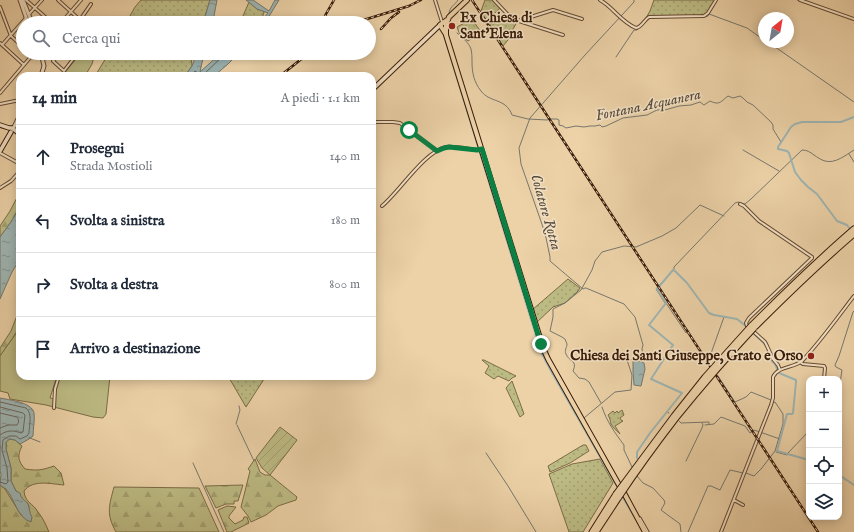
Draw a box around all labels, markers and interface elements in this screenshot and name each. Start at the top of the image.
place label: Ex Chiesa di Sant'Elena [460,9,533,43]
north arrow [758,12,794,48]
search box [16,16,376,60]
marker: Ex Chiesa di Sant'Elena [447,21,457,31]
icon: search [30,27,52,49]
text: Cerca qui [62,29,121,48]
water label: Fontana Acquanera [594,84,703,125]
text: 14 min [32,88,77,109]
text: A piedi · 1.1 km [281,90,360,107]
route start [400,121,418,139]
text: Prosegui [70,139,124,158]
icon: ahead [32,146,54,168]
text: 140 m [330,148,360,165]
text: Strada Mostioli [70,158,152,175]
water label: Colatore Rotta [526,172,566,253]
icon: left [32,210,54,232]
text: Svolta a sinistra [70,211,165,230]
text: 180 m [331,212,360,229]
icon: right [32,274,54,296]
text: Svolta a destra [70,275,158,294]
text: 800 m [329,276,360,293]
route end [532,335,550,353]
icon: arrive [32,338,54,360]
text: Arrivo a destinazione [70,339,200,358]
place label: Chiesa dei Santi Giuseppe, Grato e Orso [570,347,803,365]
marker: Chiesa dei Santi Giuseppe, Grato e Orso [806,351,816,361]
map controls [806,376,842,520]
button: + [806,376,842,412]
button: − [806,412,842,448]
button: locate [806,448,842,484]
button: layers [806,484,842,520]

